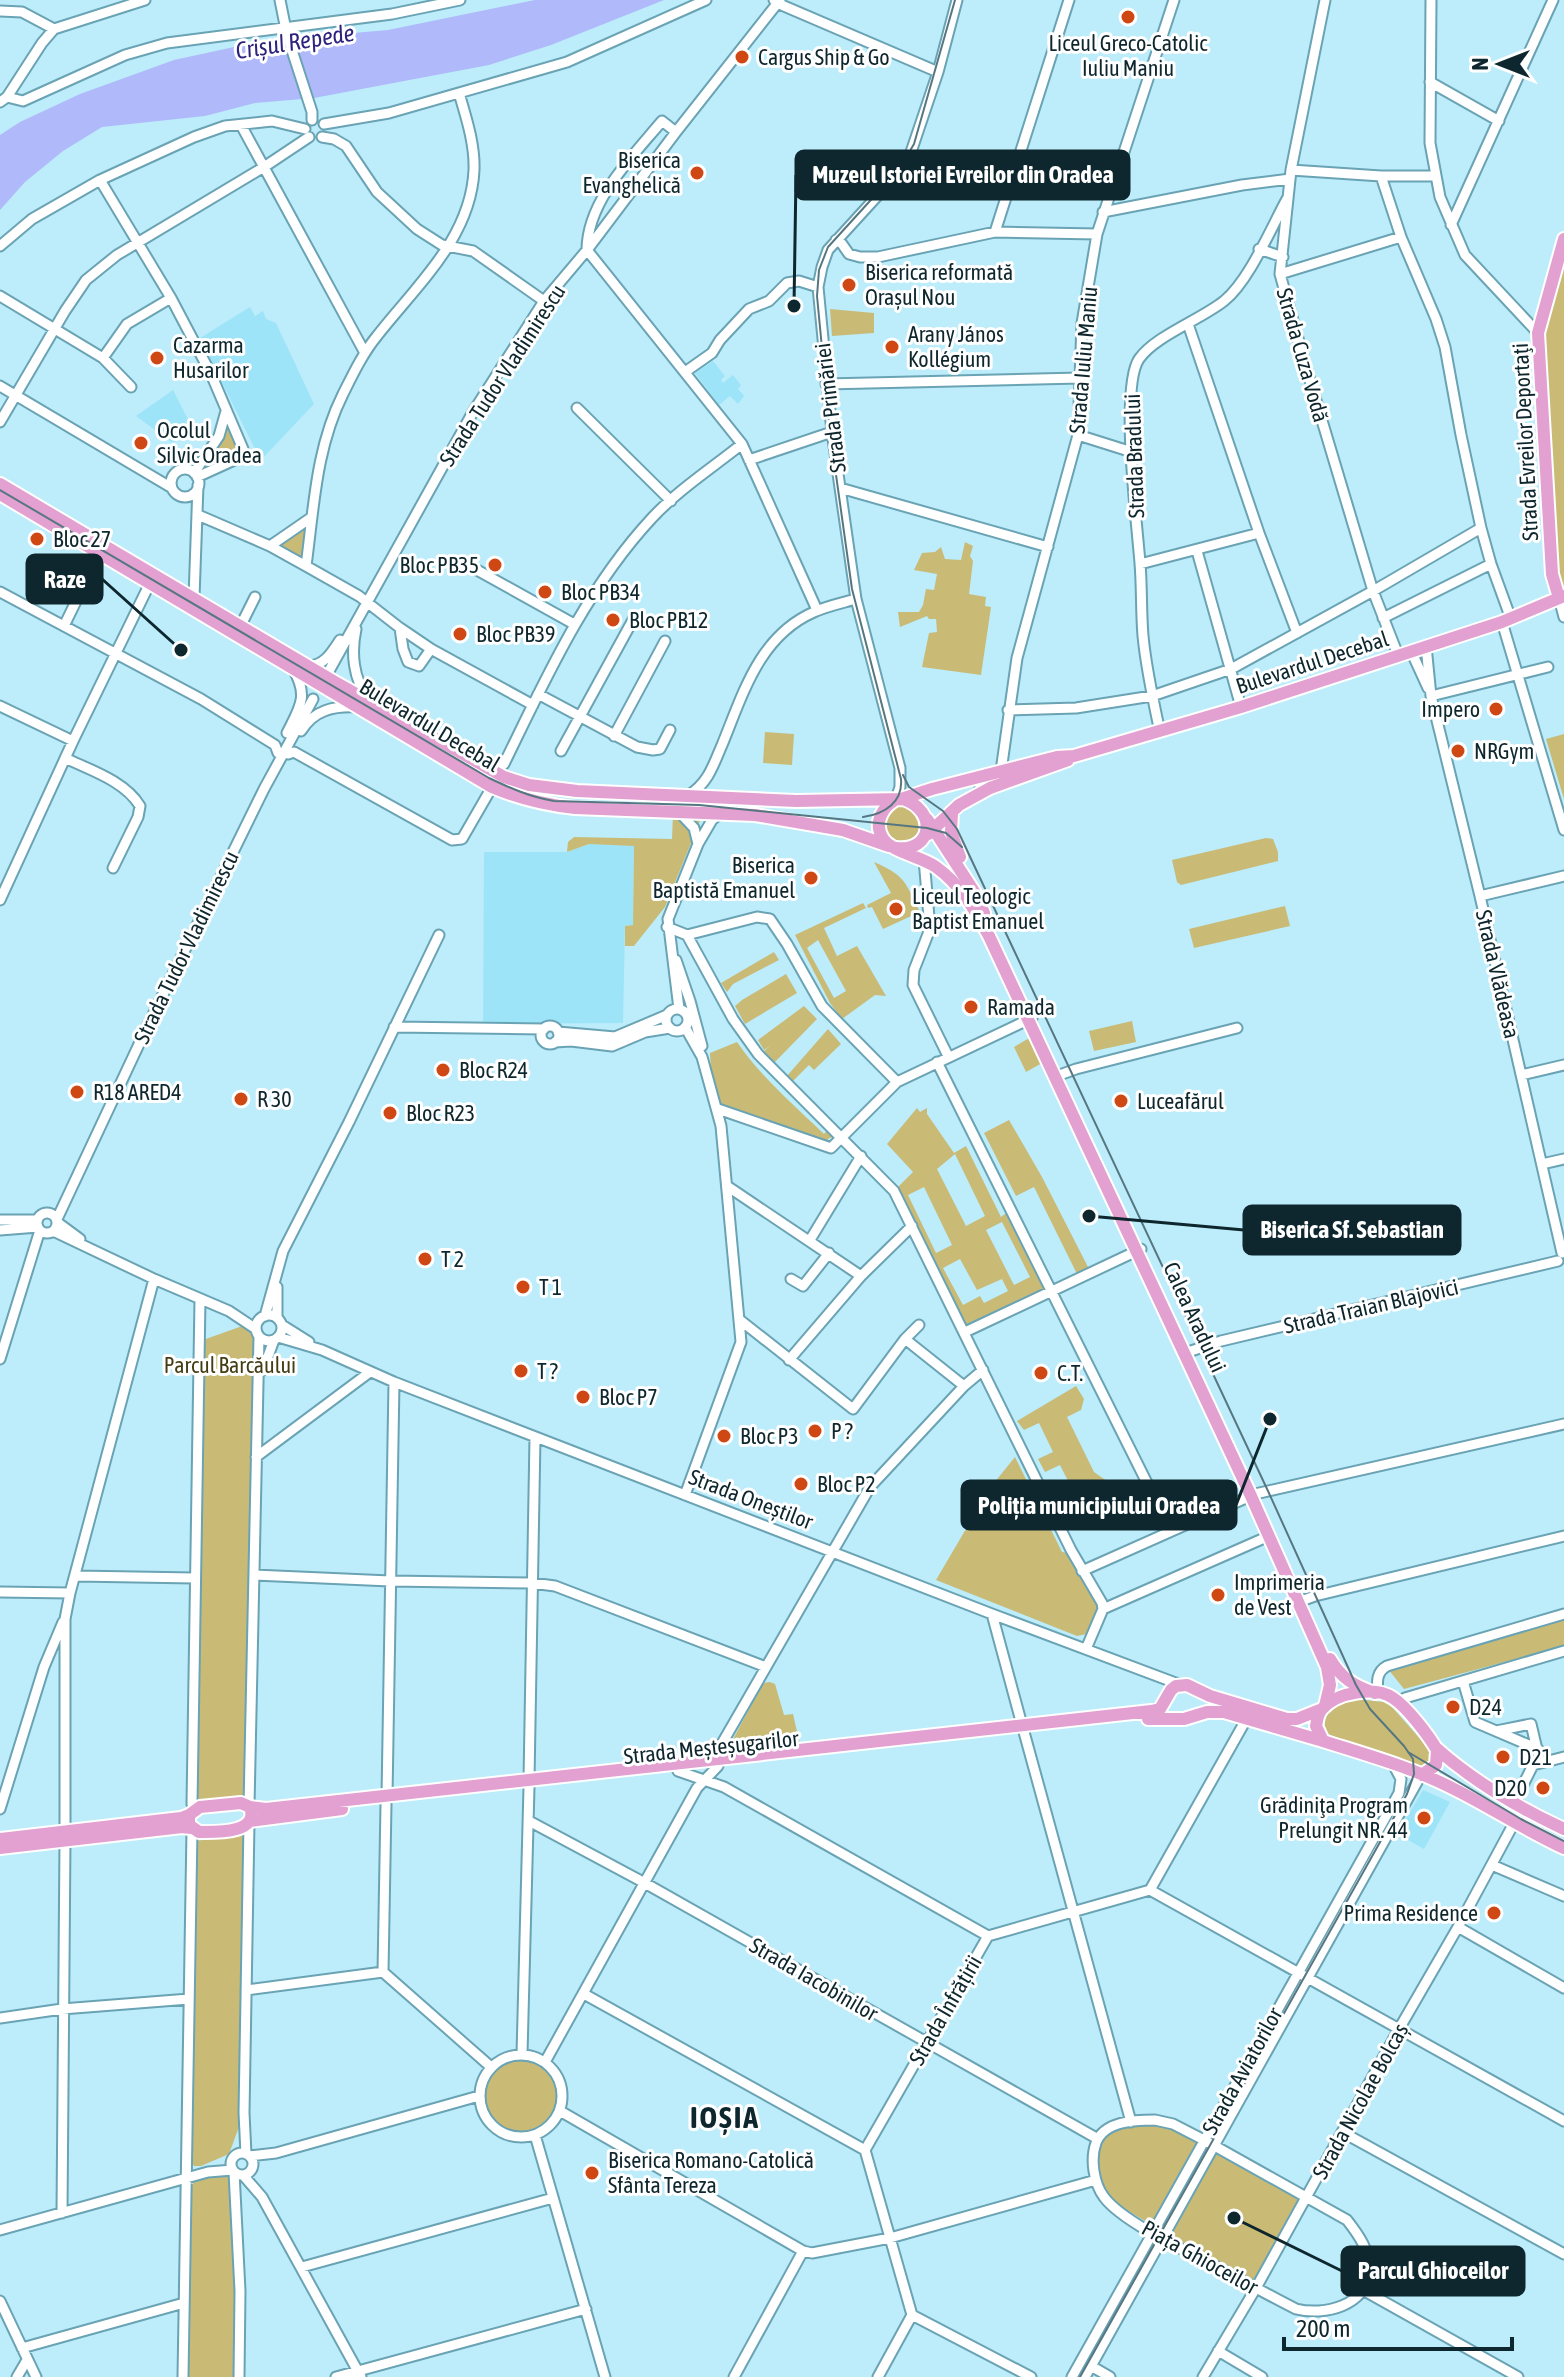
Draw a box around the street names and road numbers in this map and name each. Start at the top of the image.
street label: Strada Tudor Vladimirescu [434,279,570,471]
street label: Strada Iuliu Maniu [1064,285,1102,435]
street label: Strada Cuza Vodă [1271,285,1335,425]
street label: Strada Primăriei [809,342,851,474]
street label: Strada Evreilor Deportaţi [1507,342,1543,542]
street label: Strada Bradului [1119,393,1149,519]
street label: Bulevardul Decebal [1233,625,1392,699]
street label: Bulevardul Decebal [355,673,505,777]
street label: Strada Tudor Vladimirescu [128,846,244,1048]
street label: Strada Vlădeasa [1471,907,1525,1041]
street label: Calea Aradului [1158,1258,1232,1376]
street label: Strada Traian Blajovici [1281,1273,1461,1339]
street label: Strada Oneștilor [685,1463,817,1535]
street label: Strada Meșteșugarilor [622,1725,800,1769]
street label: Strada Iacobinilor [745,1932,883,2026]
street label: Strada Înfrățirii [903,1951,987,2069]
street label: Strada Aviatorilor [1196,2003,1288,2139]
street label: Strada Nicolae Bolcaș [1307,2019,1414,2183]
street label: Piața Ghioceilor [1137,2214,1263,2300]

